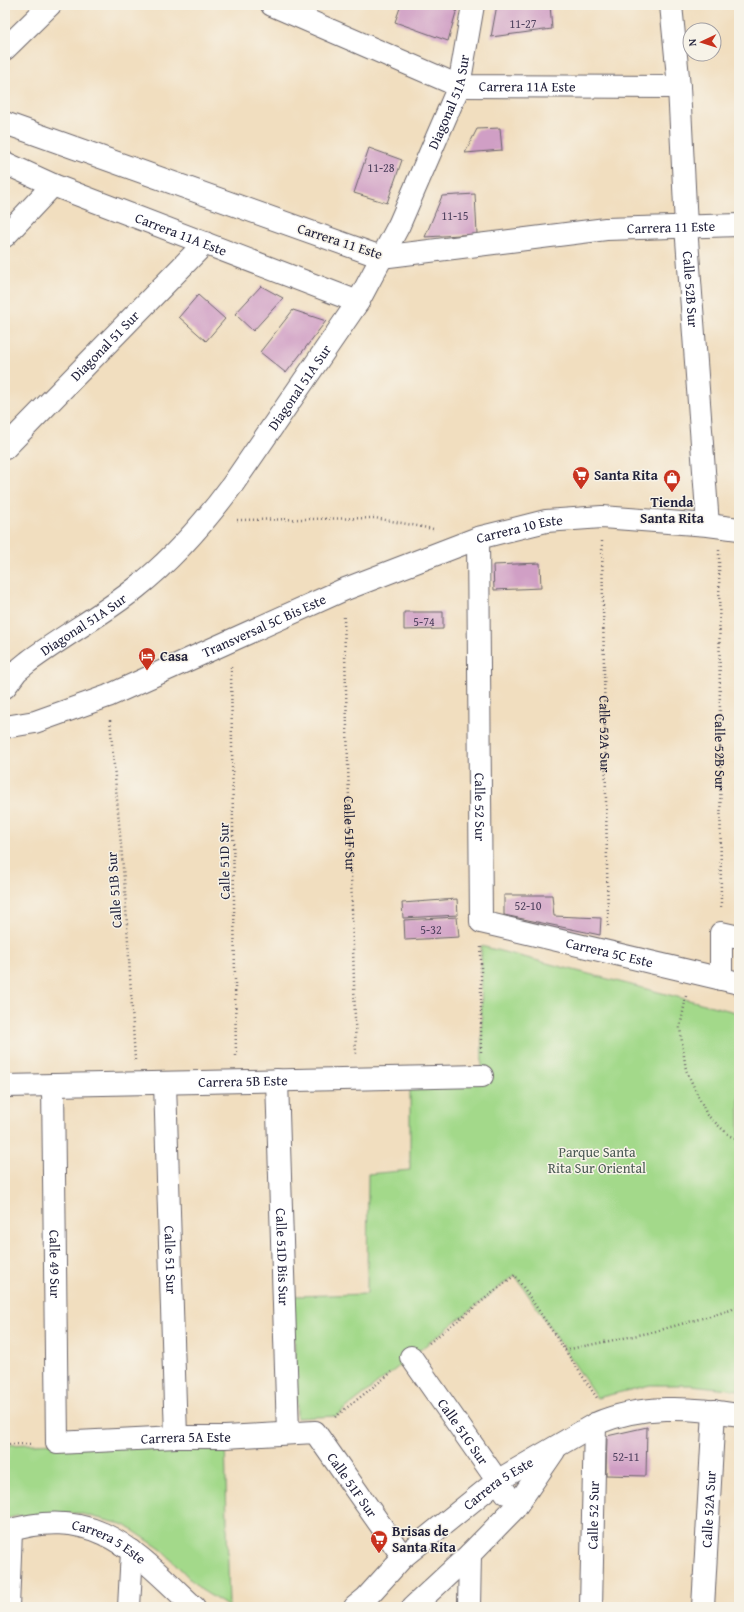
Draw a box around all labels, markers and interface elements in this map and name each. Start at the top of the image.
house number: 11-27 [509,15,537,32]
north arrow [682,22,722,62]
text: N [684,38,700,47]
street label: Diagonal 51A Sur [423,53,474,153]
street label: Carrera 11A Este [479,76,576,97]
house number: 11-28 [367,159,395,176]
street label: Carrera 11A Este [132,207,230,261]
house number: 11-15 [441,207,469,224]
street label: Carrera 11 Este [627,216,716,238]
street label: Carrera 11 Este [295,218,385,264]
street label: Calle 52B Sur [678,250,703,328]
street label: Diagonal 51 Sur [66,306,144,385]
street label: Diagonal 51A Sur [263,340,336,434]
supermarket icon: Santa Rita [571,465,591,490]
place label: Santa Rita [594,465,659,485]
shop icon: Tienda Santa Rita [662,468,682,493]
place label: Tienda Santa Rita [640,492,705,528]
street label: Carrera 10 Este [474,510,564,548]
street label: Diagonal 51A Sur [36,588,131,660]
street label: Transversal 5C Bis Este [199,589,330,662]
house number: 5-74 [413,613,435,630]
hotel icon: Casa [137,646,157,671]
place label: Casa [160,646,189,666]
street label: Calle 52A Sur [594,695,616,773]
street label: Calle 52B Sur [710,714,730,791]
street label: Calle 52 Sur [470,773,490,842]
street label: Calle 51F Sur [339,796,361,872]
street label: Calle 51D Sur [213,822,235,900]
street label: Calle 51B Sur [101,851,127,929]
house number: 52-10 [514,897,542,914]
house number: 5-32 [420,921,442,938]
street label: Carrera 5C Este [564,932,656,972]
street label: Carrera 5B Este [198,1070,288,1092]
park label: Parque Santa Rita Sur Oriental [548,1142,646,1178]
street label: Calle 51D Bis Sur [271,1208,294,1306]
street label: Calle 51 Sur [159,1225,182,1295]
street label: Calle 49 Sur [45,1230,65,1299]
street label: Calle 51G Sur [433,1394,493,1469]
street label: Carrera 5A Este [140,1427,232,1449]
street label: Calle 51F Sur [322,1448,382,1522]
house number: 52-11 [612,1448,640,1465]
street label: Carrera 5 Este [459,1452,537,1515]
street label: Calle 52A Sur [696,1470,721,1548]
street label: Calle 52 Sur [582,1480,604,1550]
street label: Carrera 5 Este [70,1515,151,1569]
place label: Brisas de Santa Rita [392,1521,457,1557]
supermarket icon: Brisas de Santa Rita [369,1529,389,1554]

